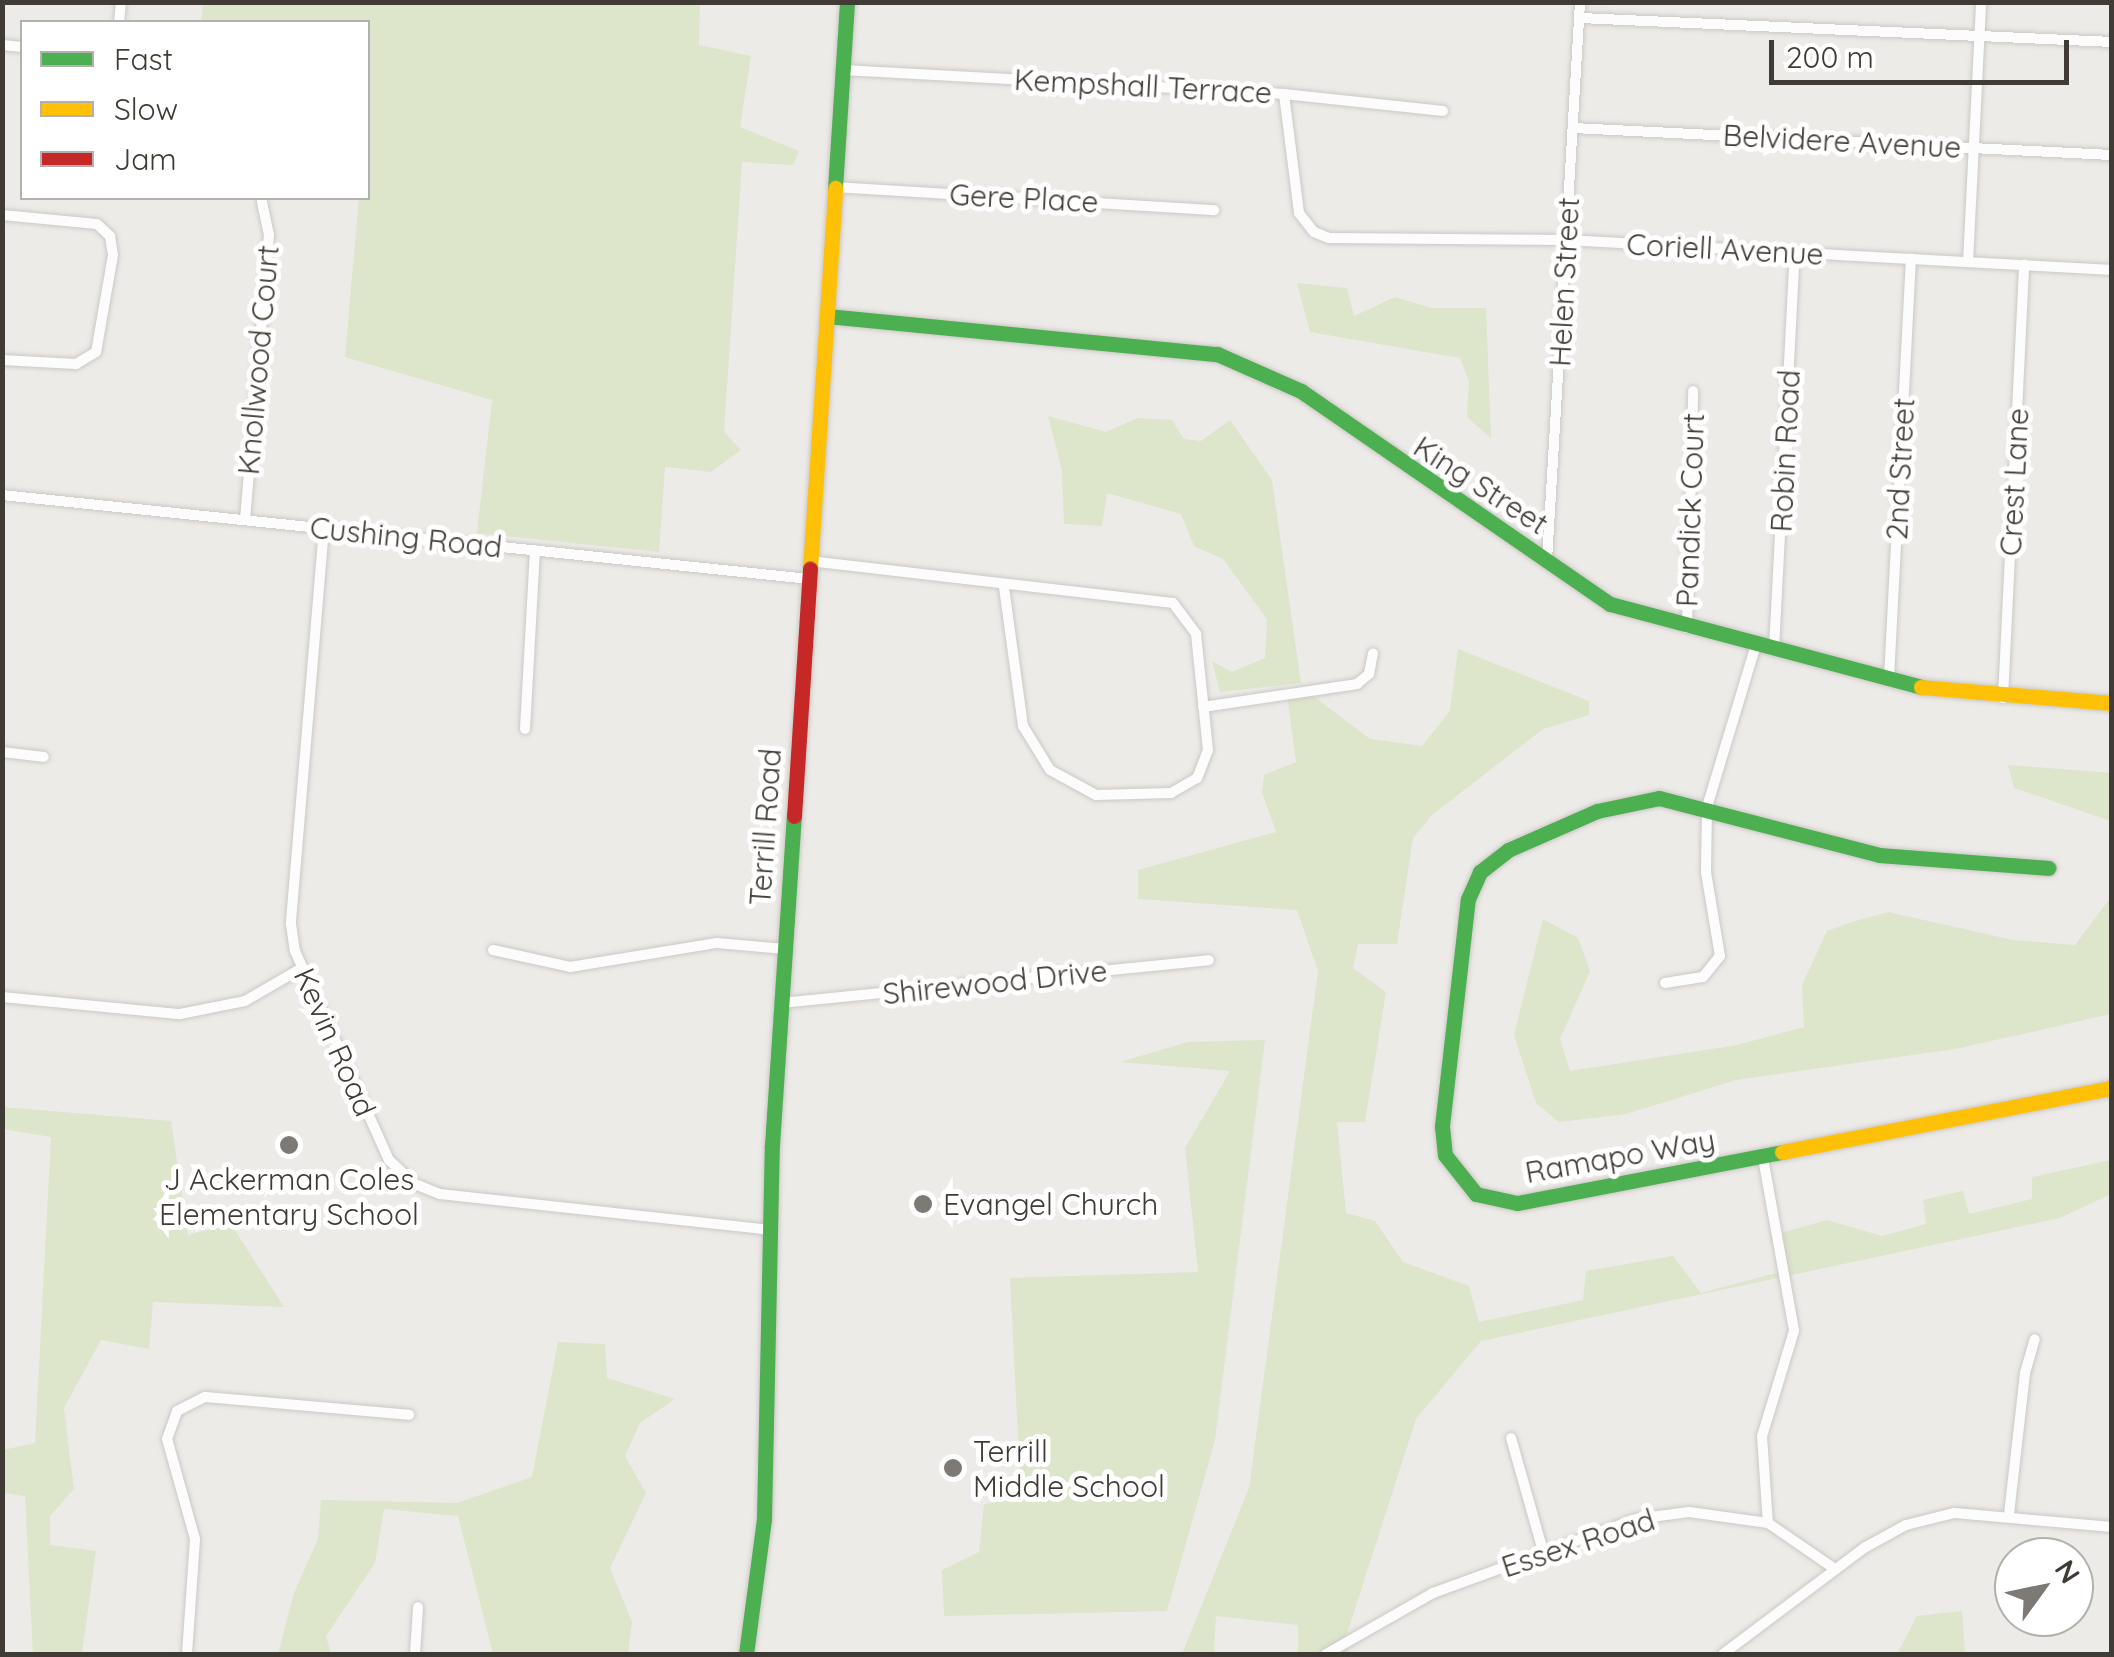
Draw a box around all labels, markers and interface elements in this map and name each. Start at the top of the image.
legend [20,20,370,200]
scale bar [1774,20,2074,82]
text: 200 m [1786,38,1874,76]
text: Fast [114,40,173,78]
street label: Kempshall Terrace [1013,61,1273,111]
text: Slow [114,90,178,128]
street label: Belvidere Avenue [1722,117,1962,165]
text: Jam [114,140,177,178]
street label: Gere Place [949,176,1099,220]
street label: Helen Street [1542,196,1586,368]
street label: Coriell Avenue [1626,226,1824,272]
street label: Knollwood Court [230,244,286,476]
street label: Robin Road [1763,369,1807,533]
street label: 2nd Street [1878,397,1922,541]
street label: Crest Lane [1992,407,2036,557]
street label: Pandick Court [1669,412,1711,608]
street label: King Street [1407,428,1555,542]
street label: Cushing Road [308,509,504,565]
street label: Terrill Road [742,747,788,907]
street label: Shirewood Drive [881,952,1109,1012]
street label: Kevin Road [286,962,384,1122]
street label: Ramapo Way [1522,1122,1718,1190]
marker: J Ackerman Coles Elementary School [278,1134,300,1156]
place label: J Ackerman Coles Elementary School [159,1161,419,1232]
place label: Evangel Church [943,1186,1158,1222]
marker: Evangel Church [912,1193,934,1215]
place label: Terrill Middle School [973,1433,1165,1504]
marker: Terrill Middle School [942,1457,964,1479]
street label: Essex Road [1497,1501,1659,1585]
north arrow [1994,1537,2094,1637]
text: N [2048,1553,2088,1590]

